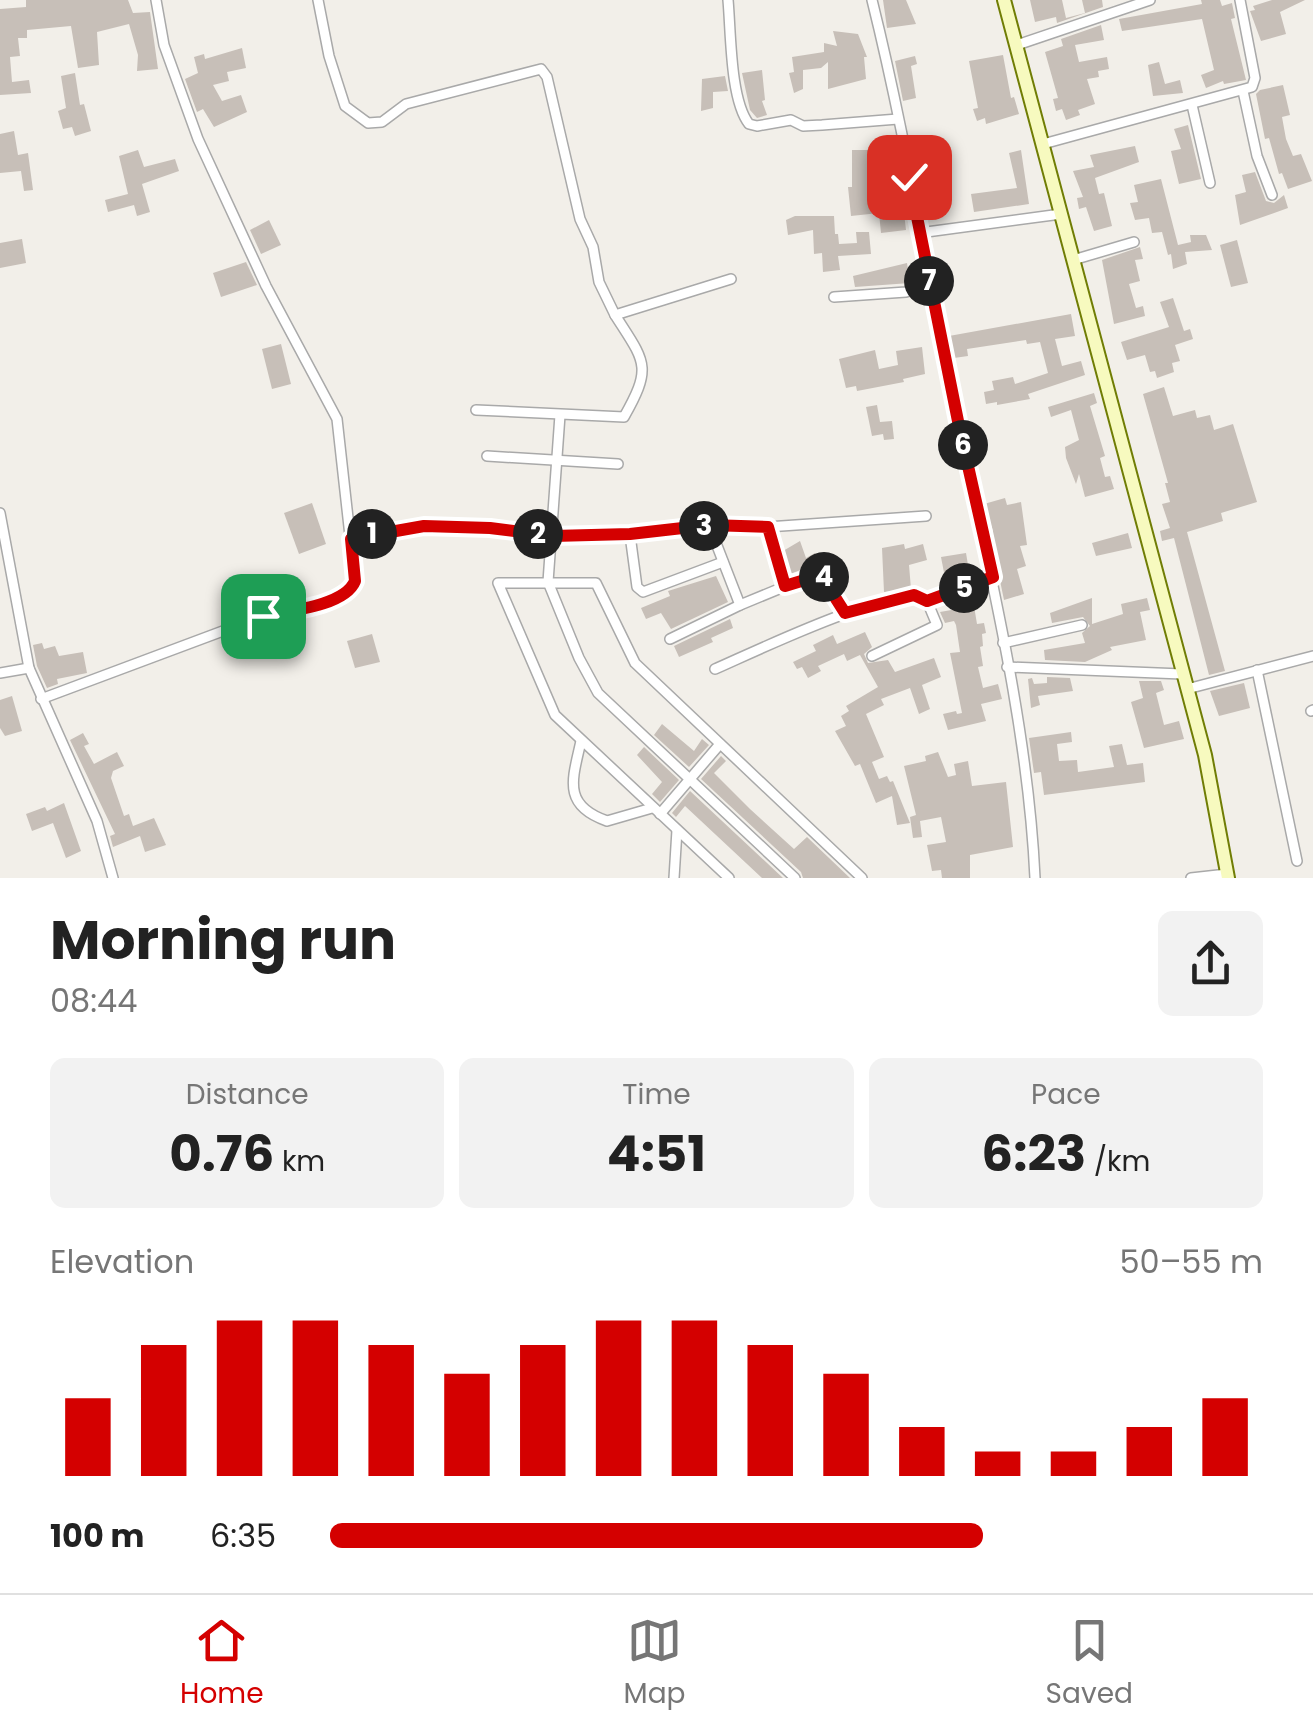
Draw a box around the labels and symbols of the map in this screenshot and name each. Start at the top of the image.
pin [867,135,952,220]
pin: 7 [904,256,954,306]
pin: 6 [938,420,988,470]
pin: 3 [679,501,729,551]
pin: 1 [347,509,397,559]
pin: 2 [513,509,563,559]
pin: 4 [799,552,849,602]
pin: 5 [939,563,989,613]
pin [221,574,306,659]

